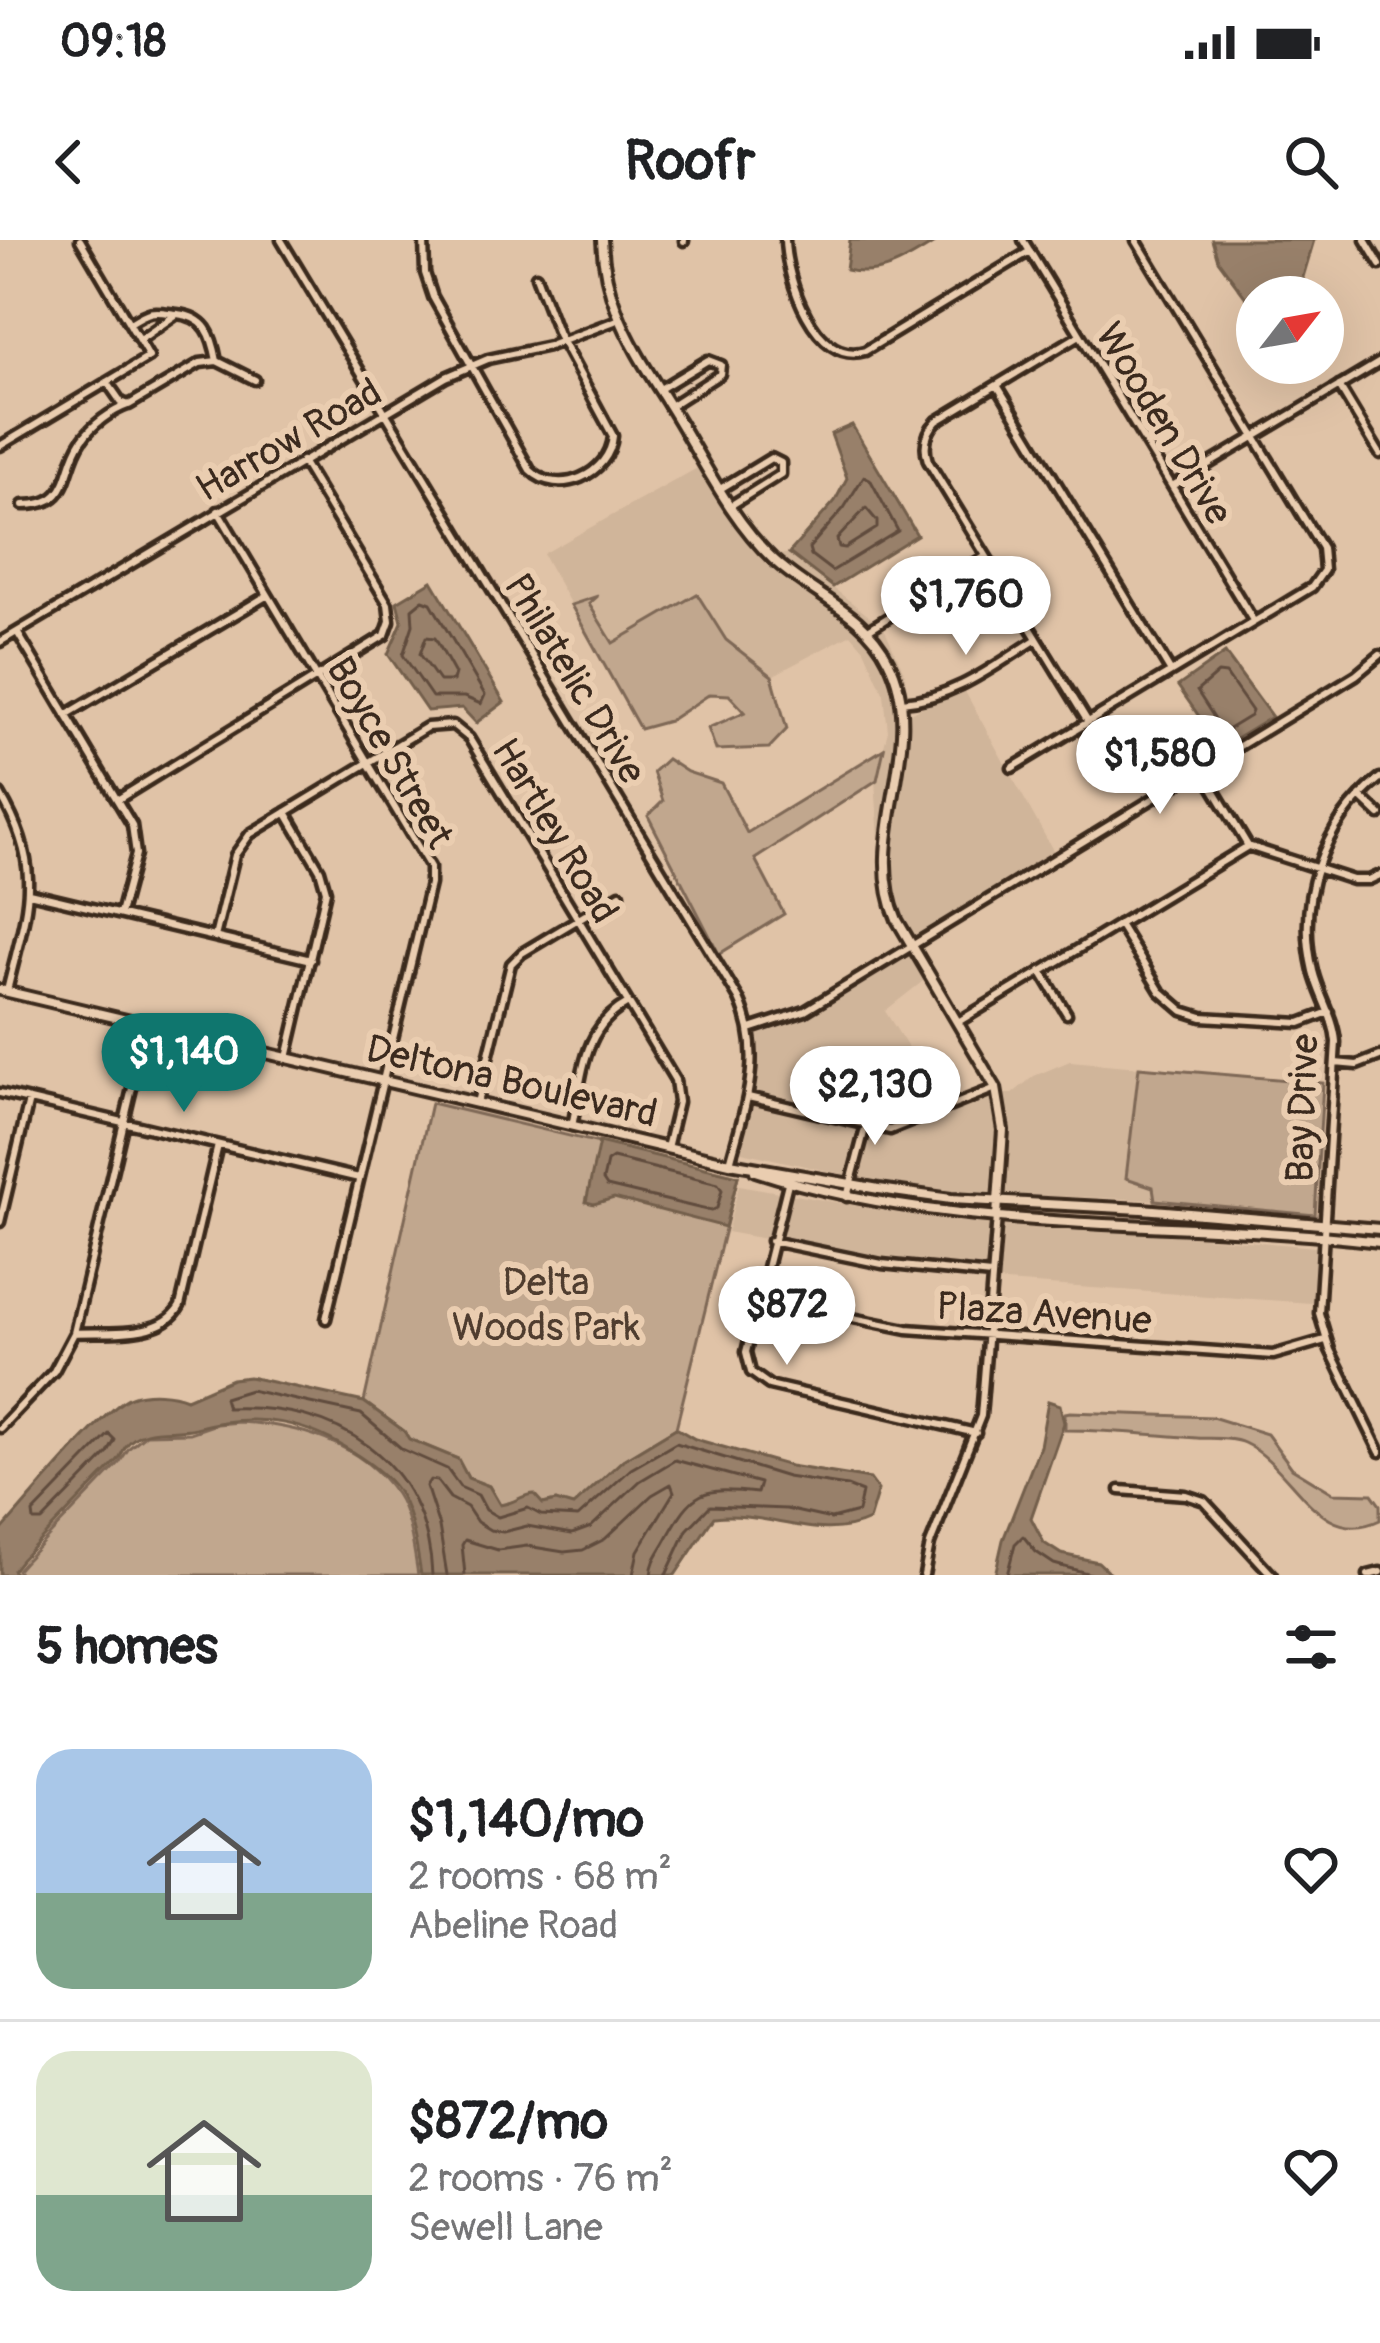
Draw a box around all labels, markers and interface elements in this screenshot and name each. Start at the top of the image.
text: 09:18 [60,14,166,70]
text: Roofr [625,128,755,196]
icon: back [36,129,102,195]
icon: search [1278,129,1344,195]
north arrow [1236,276,1344,384]
map controls [1236,276,1344,384]
street label: Wooden Drive [1084,314,1243,534]
street label: Harrow Road [187,368,390,513]
pin: $1,760 [868,556,1064,658]
street label: Philatelic Drive [493,565,657,793]
text: $1,760 [908,570,1024,619]
street label: Boyce Street [315,648,464,857]
pin: $1,580 [1062,715,1258,817]
street label: Hartley Road [480,729,629,932]
text: $1,580 [1103,729,1217,778]
pin: $1,140 [86,1013,282,1115]
street label: Deltona Boulevard [361,1024,662,1139]
text: $1,140 [129,1027,239,1076]
street label: Bay Drive [1275,1033,1330,1183]
pin: $2,130 [777,1046,973,1148]
text: $2,130 [817,1060,933,1109]
park label: Delta Woods Park [452,1258,640,1352]
pin: $872 [716,1266,858,1368]
text: $872 [745,1280,829,1329]
street label: Plaza Avenue [935,1282,1153,1345]
icon: filters [1278,1614,1344,1680]
text: 5 homes [36,1615,218,1679]
text: $1,140/mo [408,1788,644,1852]
icon: home [132,1797,276,1941]
icon: heart [1278,1836,1344,1902]
text: 2 rooms · 68 m² [408,1852,672,1901]
text: Abeline Road [408,1901,618,1950]
text: $872/mo [408,2090,608,2154]
icon: home [132,2099,276,2243]
icon: heart [1278,2138,1344,2204]
text: 2 rooms · 76 m² [408,2154,673,2203]
text: Sewell Lane [408,2203,603,2252]

